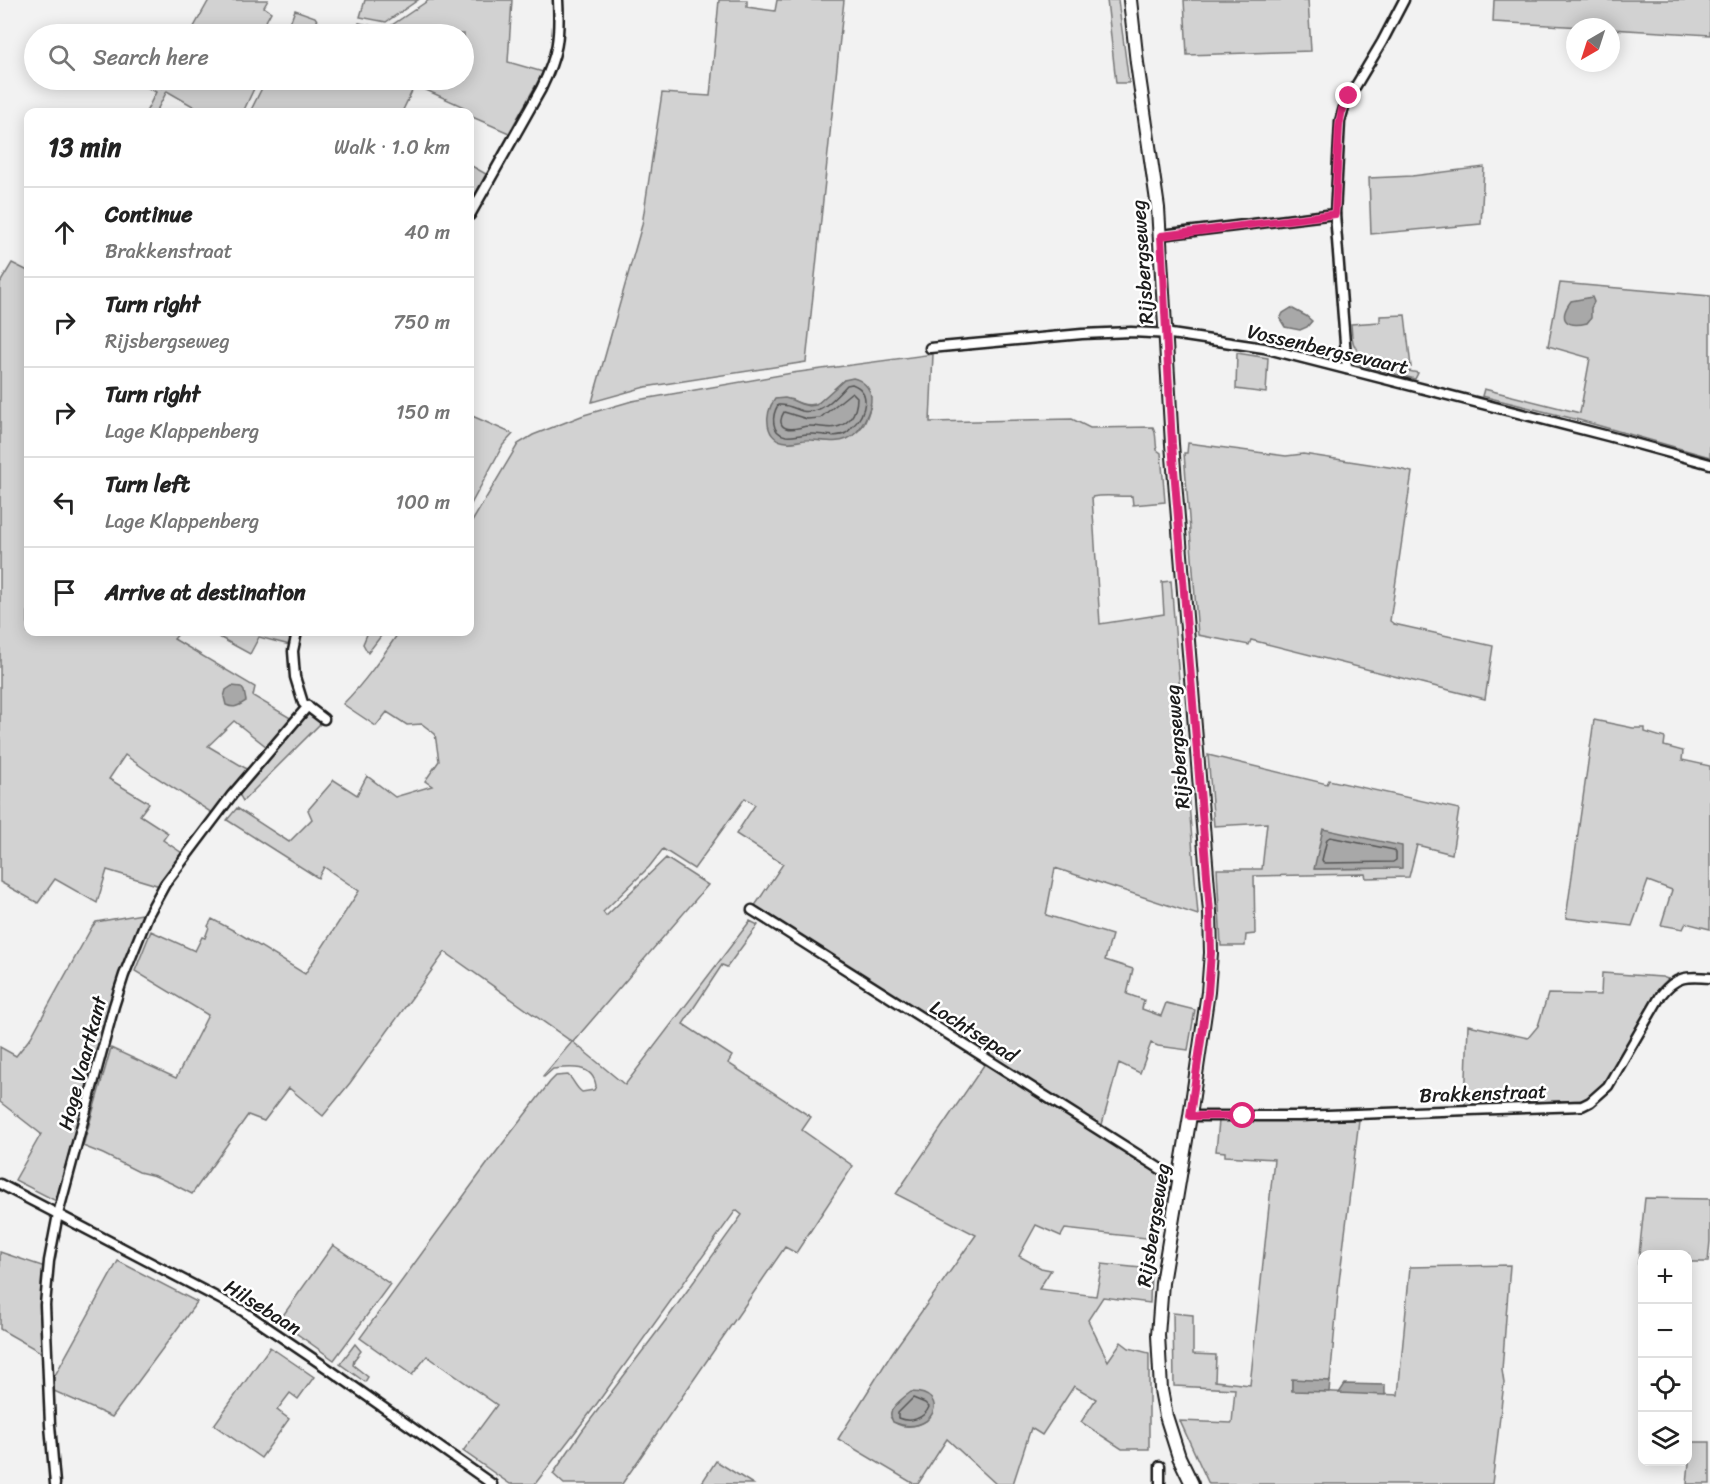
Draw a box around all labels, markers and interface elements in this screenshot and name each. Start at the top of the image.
north arrow [1566,18,1620,72]
search box [24,24,474,90]
text: Search here [93,38,209,77]
icon: search [45,41,78,74]
route end [1335,82,1361,108]
text: 13 min [48,124,121,170]
text: Walk · 1.0 km [334,130,450,165]
text: Continue [105,195,193,234]
street label: Rijsbergseweg [1121,199,1164,325]
text: 40 m [404,215,450,250]
icon: ahead [48,216,81,249]
text: Brakkenstraat [105,234,232,269]
text: Turn right [105,285,200,324]
text: 750 m [393,305,450,340]
icon: right [48,306,81,339]
street label: Vossenbergsevaart [1244,314,1412,385]
text: Rijsbergseweg [105,324,230,359]
text: Turn right [105,375,200,414]
text: 150 m [396,395,450,430]
icon: right [48,396,81,429]
text: Lage Klappenberg [105,414,259,449]
text: Turn left [105,465,190,504]
text: 100 m [396,485,450,520]
icon: left [48,486,81,519]
text: Lage Klappenberg [105,504,259,539]
text: Arrive at destination [105,573,306,612]
icon: arrive [48,576,81,609]
street label: Rijsbergseweg [1155,683,1200,811]
street label: Lochtsepad [923,990,1026,1073]
street label: Hoge Vaartkant [48,991,117,1134]
street label: Brakkenstraat [1419,1074,1548,1113]
route start [1229,1102,1255,1128]
street label: Rijsbergseweg [1126,1161,1181,1289]
map controls [1638,1250,1692,1466]
button: + [1638,1250,1692,1304]
street label: Hilsebaan [217,1270,309,1345]
button: − [1638,1304,1692,1358]
button: locate [1638,1358,1692,1412]
button: layers [1638,1412,1692,1466]

